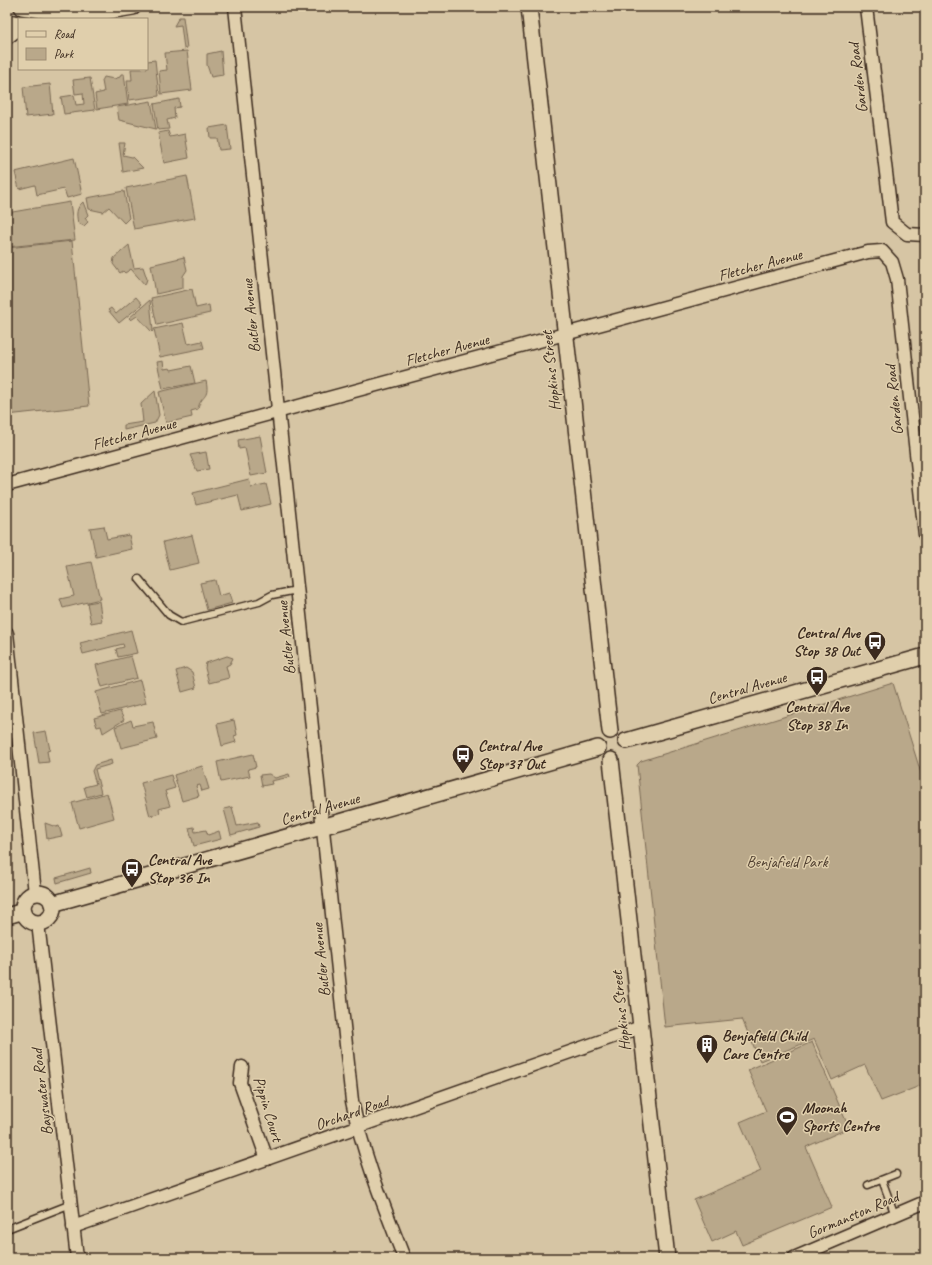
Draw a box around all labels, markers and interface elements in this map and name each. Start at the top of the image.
legend [18,18,148,70]
text: Road [54,26,76,42]
street label: Garden Road [843,39,872,114]
text: Park [54,46,75,62]
street label: Fletcher Avenue [716,244,806,286]
street label: Butler Avenue [237,276,265,354]
street label: Hopkins Street [537,328,565,412]
street label: Fletcher Avenue [403,329,493,371]
street label: Garden Road [880,361,908,436]
street label: Fletcher Avenue [90,413,180,455]
street label: Butler Avenue [272,598,300,676]
place label: Central Ave Stop 38 Out [793,623,862,661]
bus stop icon: Central Ave Stop 38 Out [862,629,888,662]
bus stop icon: Central Ave Stop 38 In [804,664,830,697]
street label: Central Avenue [705,667,790,709]
place label: Central Ave Stop 38 In [785,697,850,735]
place label: Central Ave Stop 37 Out [478,736,546,774]
bus stop icon: Central Ave Stop 37 Out [450,742,476,775]
street label: Central Avenue [278,788,363,830]
place label: Central Ave Stop 36 In [148,850,213,888]
park label: Benjafield Park [746,852,829,872]
bus stop icon: Central Ave Stop 36 In [119,856,145,889]
street label: Butler Avenue [307,920,335,998]
street label: Hopkins Street [607,968,635,1052]
place label: Benjafield Child Care Centre [722,1026,809,1064]
building icon: Benjafield Child Care Centre [694,1032,720,1065]
street label: Bayswater Road [26,1045,57,1137]
street label: Pippin Court [249,1074,288,1146]
street label: Orchard Road [313,1090,394,1135]
place label: Moonah Sports Centre [802,1098,881,1136]
sports icon: Moonah Sports Centre [774,1104,800,1137]
street label: Gormanston Road [805,1186,904,1243]

